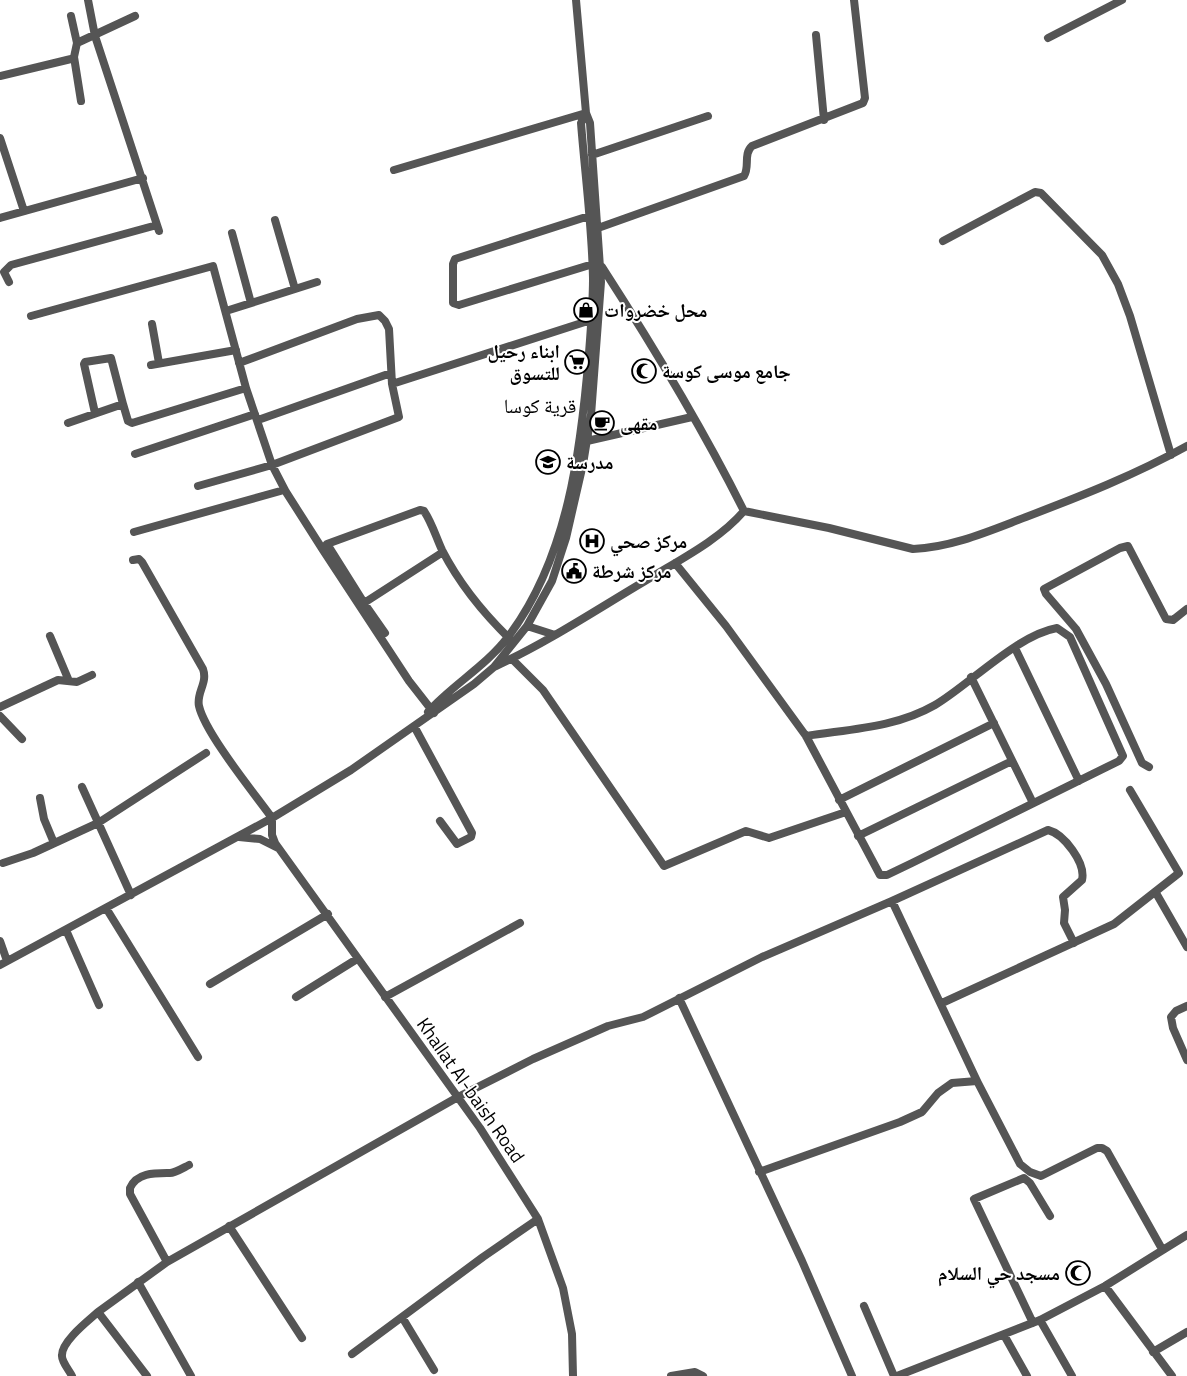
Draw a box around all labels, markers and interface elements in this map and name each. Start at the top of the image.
place label: محل خضروات [604,295,707,324]
shop icon: محل خضروات [573,297,599,323]
place label: ابناء رحيل للتسوق [488,336,560,387]
supermarket icon: ابناء رحيل للتسوق [564,349,590,375]
place label: جامع موسى كوسة [662,356,791,385]
mosque icon: جامع موسى كوسة [631,358,657,384]
district label: قرية كوسا [504,390,576,421]
place label: مقهى [620,408,657,437]
cafe icon: مقهى [589,410,615,436]
place label: مدرسة [566,447,614,476]
school or university icon: مدرسة [535,449,561,475]
place label: مركز صحي [610,526,687,557]
hospital icon: مركز صحي [579,528,605,554]
place label: مركز شرطة [592,556,671,585]
public building icon: مركز شرطة [561,558,587,584]
street label: Khallat Al-baish Road [410,1011,533,1168]
place label: مسجد حي السلام [938,1258,1060,1289]
mosque icon: مسجد حي السلام [1065,1260,1091,1286]

